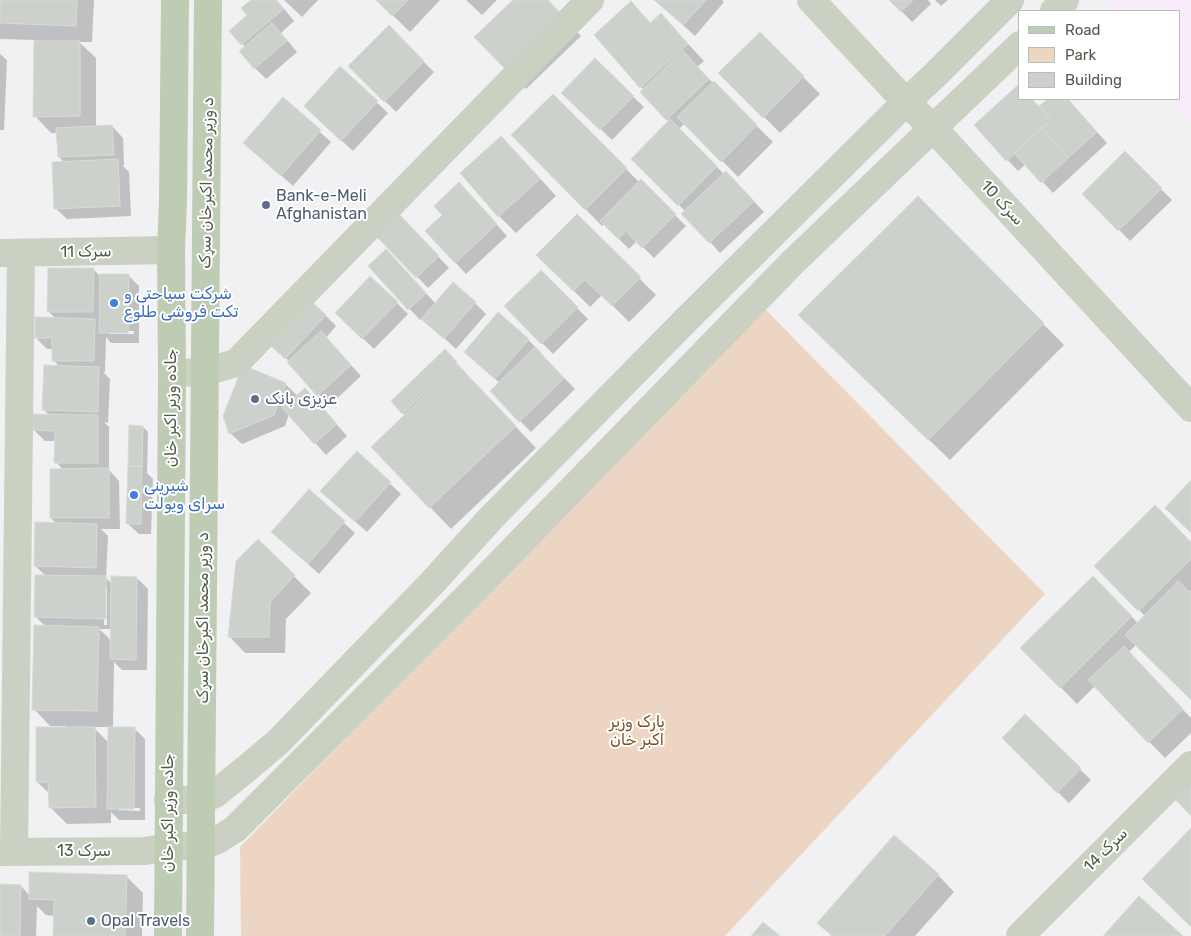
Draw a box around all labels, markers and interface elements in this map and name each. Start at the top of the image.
legend [1018,10,1181,100]
text: Road [1065,21,1101,39]
text: Park [1065,46,1096,64]
text: Building [1065,71,1122,89]
street label: د وزیر محمد اکبرخان سړک [196,97,218,269]
street label: سرک 10 [976,177,1028,229]
place label: Bank-e-Meli Afghanistan [276,186,367,224]
marker: Bank-e-Meli Afghanistan [260,199,272,211]
street label: سرک 11 [60,242,112,262]
place label: شرکت سیاحتی و تکت فروشی طلوع [124,284,239,322]
marker: شرکت سیاحتی و تکت فروشی طلوع [108,297,120,309]
street label: جاده وزیر اکبر خان [161,349,181,467]
place label: عزیزی بانک [265,389,337,409]
marker: عزیزی بانک [249,393,261,405]
place label: شیرینی سرای ویولت [144,476,225,514]
marker: شیرینی سرای ویولت [128,489,140,501]
street label: د وزیر محمد اکبرخان سړک [193,532,213,704]
park label: پارک وزیر اکبر خان [609,712,665,750]
street label: جاده وزیر اکبر خان [158,754,178,872]
street label: سرک 14 [1080,824,1132,876]
street label: سرک 13 [57,841,111,861]
place label: Opal Travels [101,911,190,931]
marker: Opal Travels [85,915,97,927]

